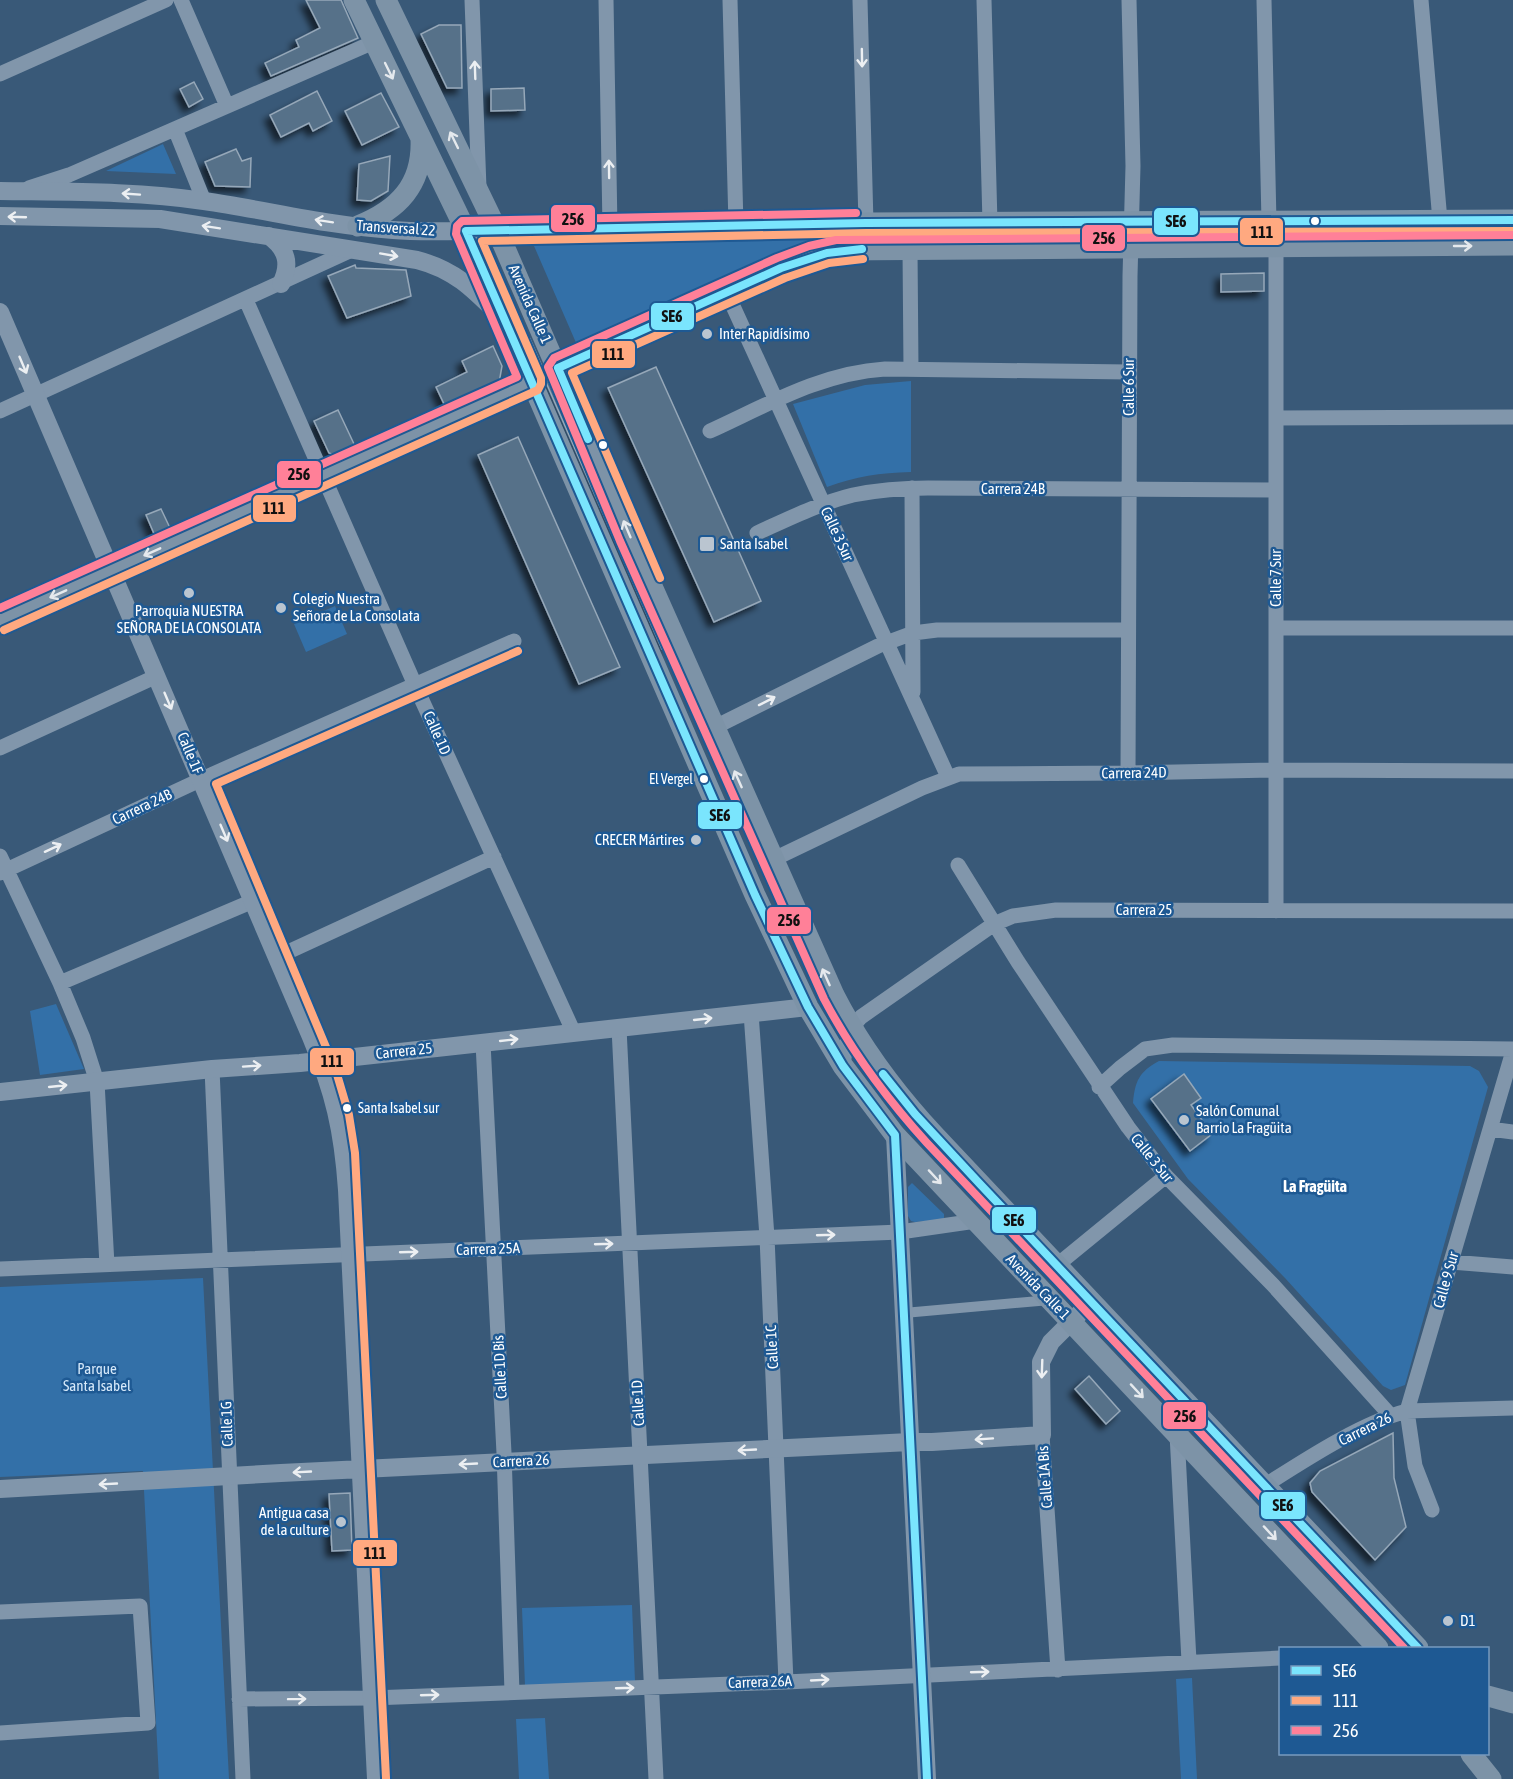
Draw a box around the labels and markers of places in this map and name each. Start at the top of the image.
unlabelled marker [1309,215,1321,227]
place label: Inter Rapidísimo [719,325,810,342]
marker: Inter Rapidísimo [700,327,714,341]
unlabelled marker [597,439,609,451]
marker: Santa Isabel [698,535,716,553]
place label: Santa Isabel [720,535,788,552]
marker: Parroquia NUESTRA SEÑORA DE LA CONSOLATA [182,586,196,600]
place label: Colegio Nuestra Señora de La Consolata [293,590,420,624]
marker: Colegio Nuestra Señora de La Consolata [274,601,288,615]
place label: Parroquia NUESTRA SEÑORA DE LA CONSOLATA [117,602,262,636]
place label: El Vergel [649,771,693,787]
marker: El Vergel [698,773,710,785]
place label: CRECER Mártires [595,831,684,848]
marker: CRECER Mártires [689,833,703,847]
place label: Santa Isabel sur [358,1100,440,1116]
marker: Santa Isabel sur [341,1102,353,1114]
place label: Salón Comunal Barrio La Fragüita [1196,1102,1292,1136]
marker: Salón Comunal Barrio La Fragüita [1177,1113,1191,1127]
place label: Antigua casa de la culture [259,1504,329,1538]
marker: Antigua casa de la culture [334,1515,348,1529]
place label: D1 [1460,1612,1475,1629]
marker: D1 [1441,1614,1455,1628]

